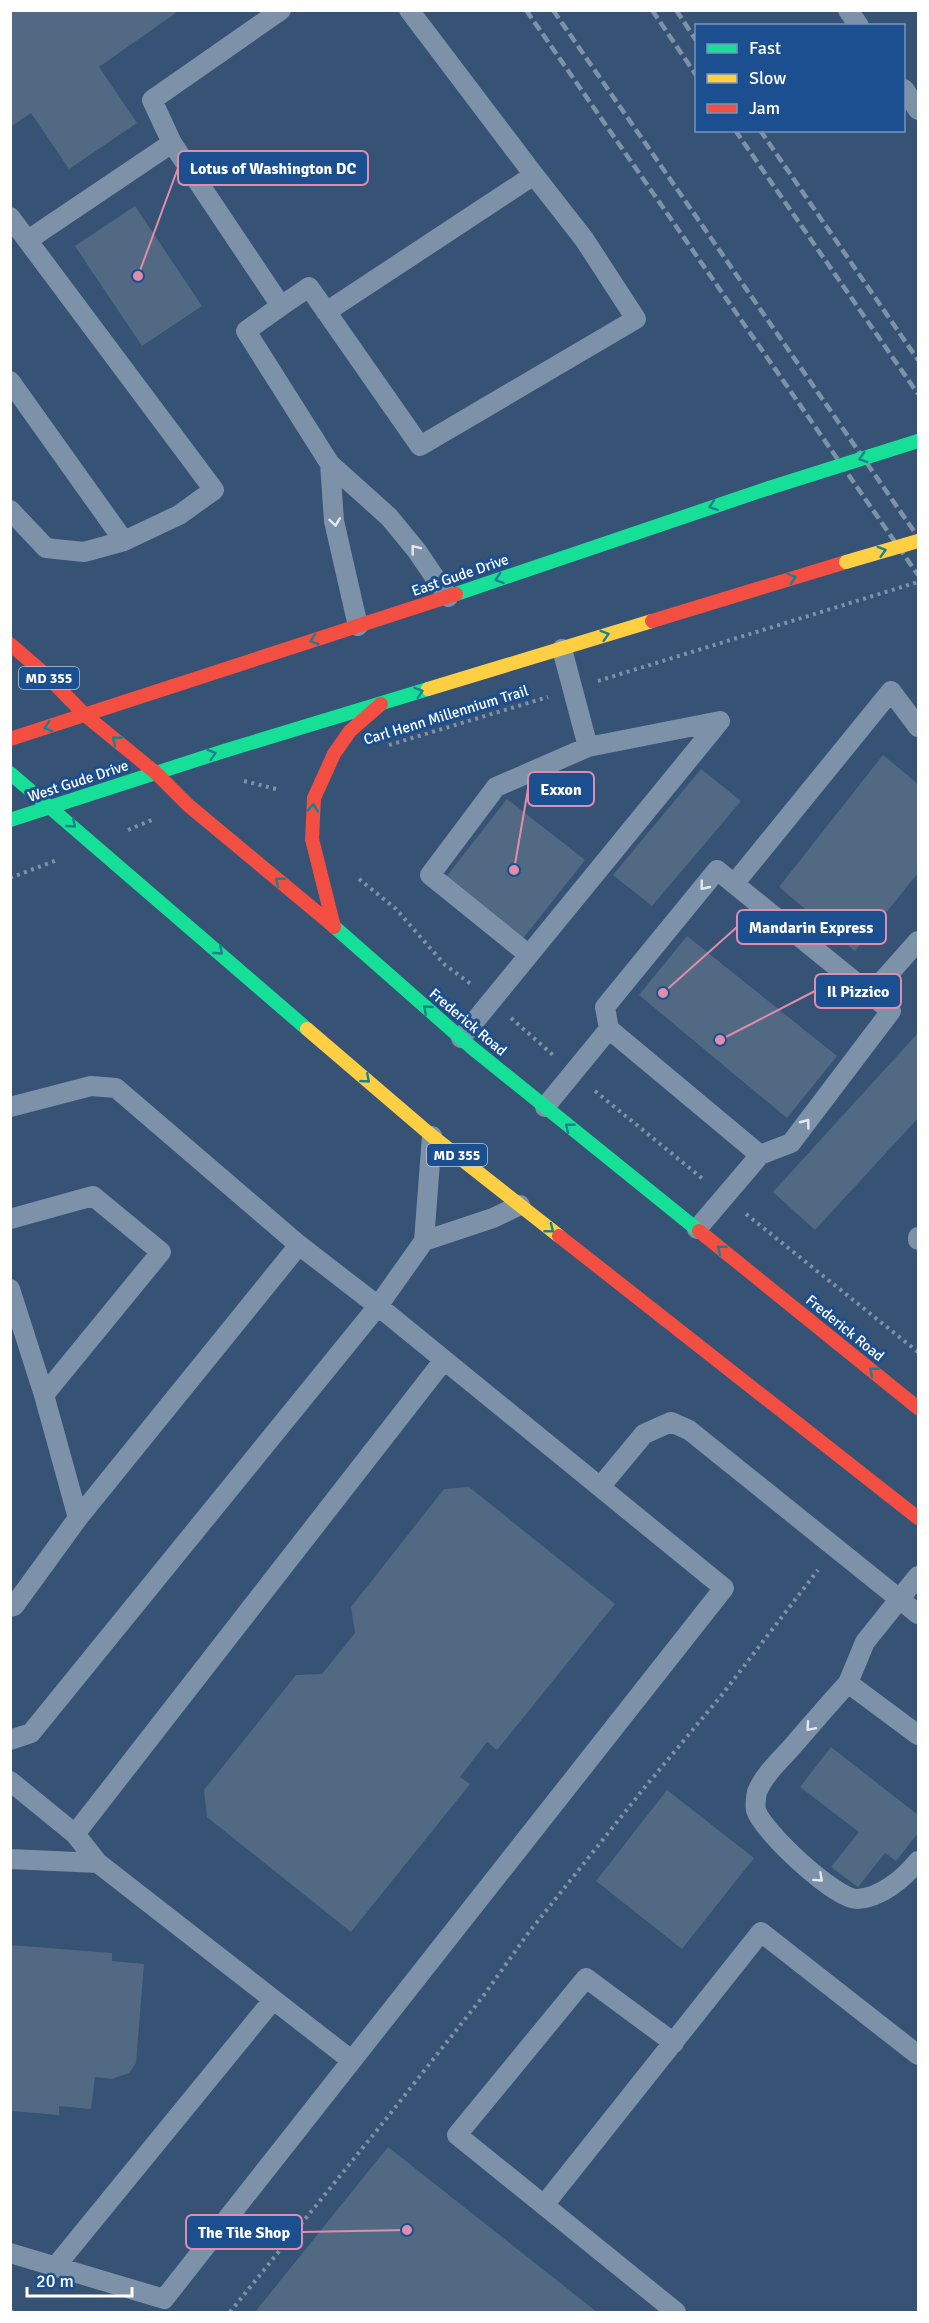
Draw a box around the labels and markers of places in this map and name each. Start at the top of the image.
callout: Lotus of Washington DC [178,151,368,185]
callout: Exxon [528,772,594,806]
callout: Mandarin Express [737,910,886,944]
callout: Il Pizzico [815,974,901,1008]
callout: The Tile Shop [186,2215,302,2249]

